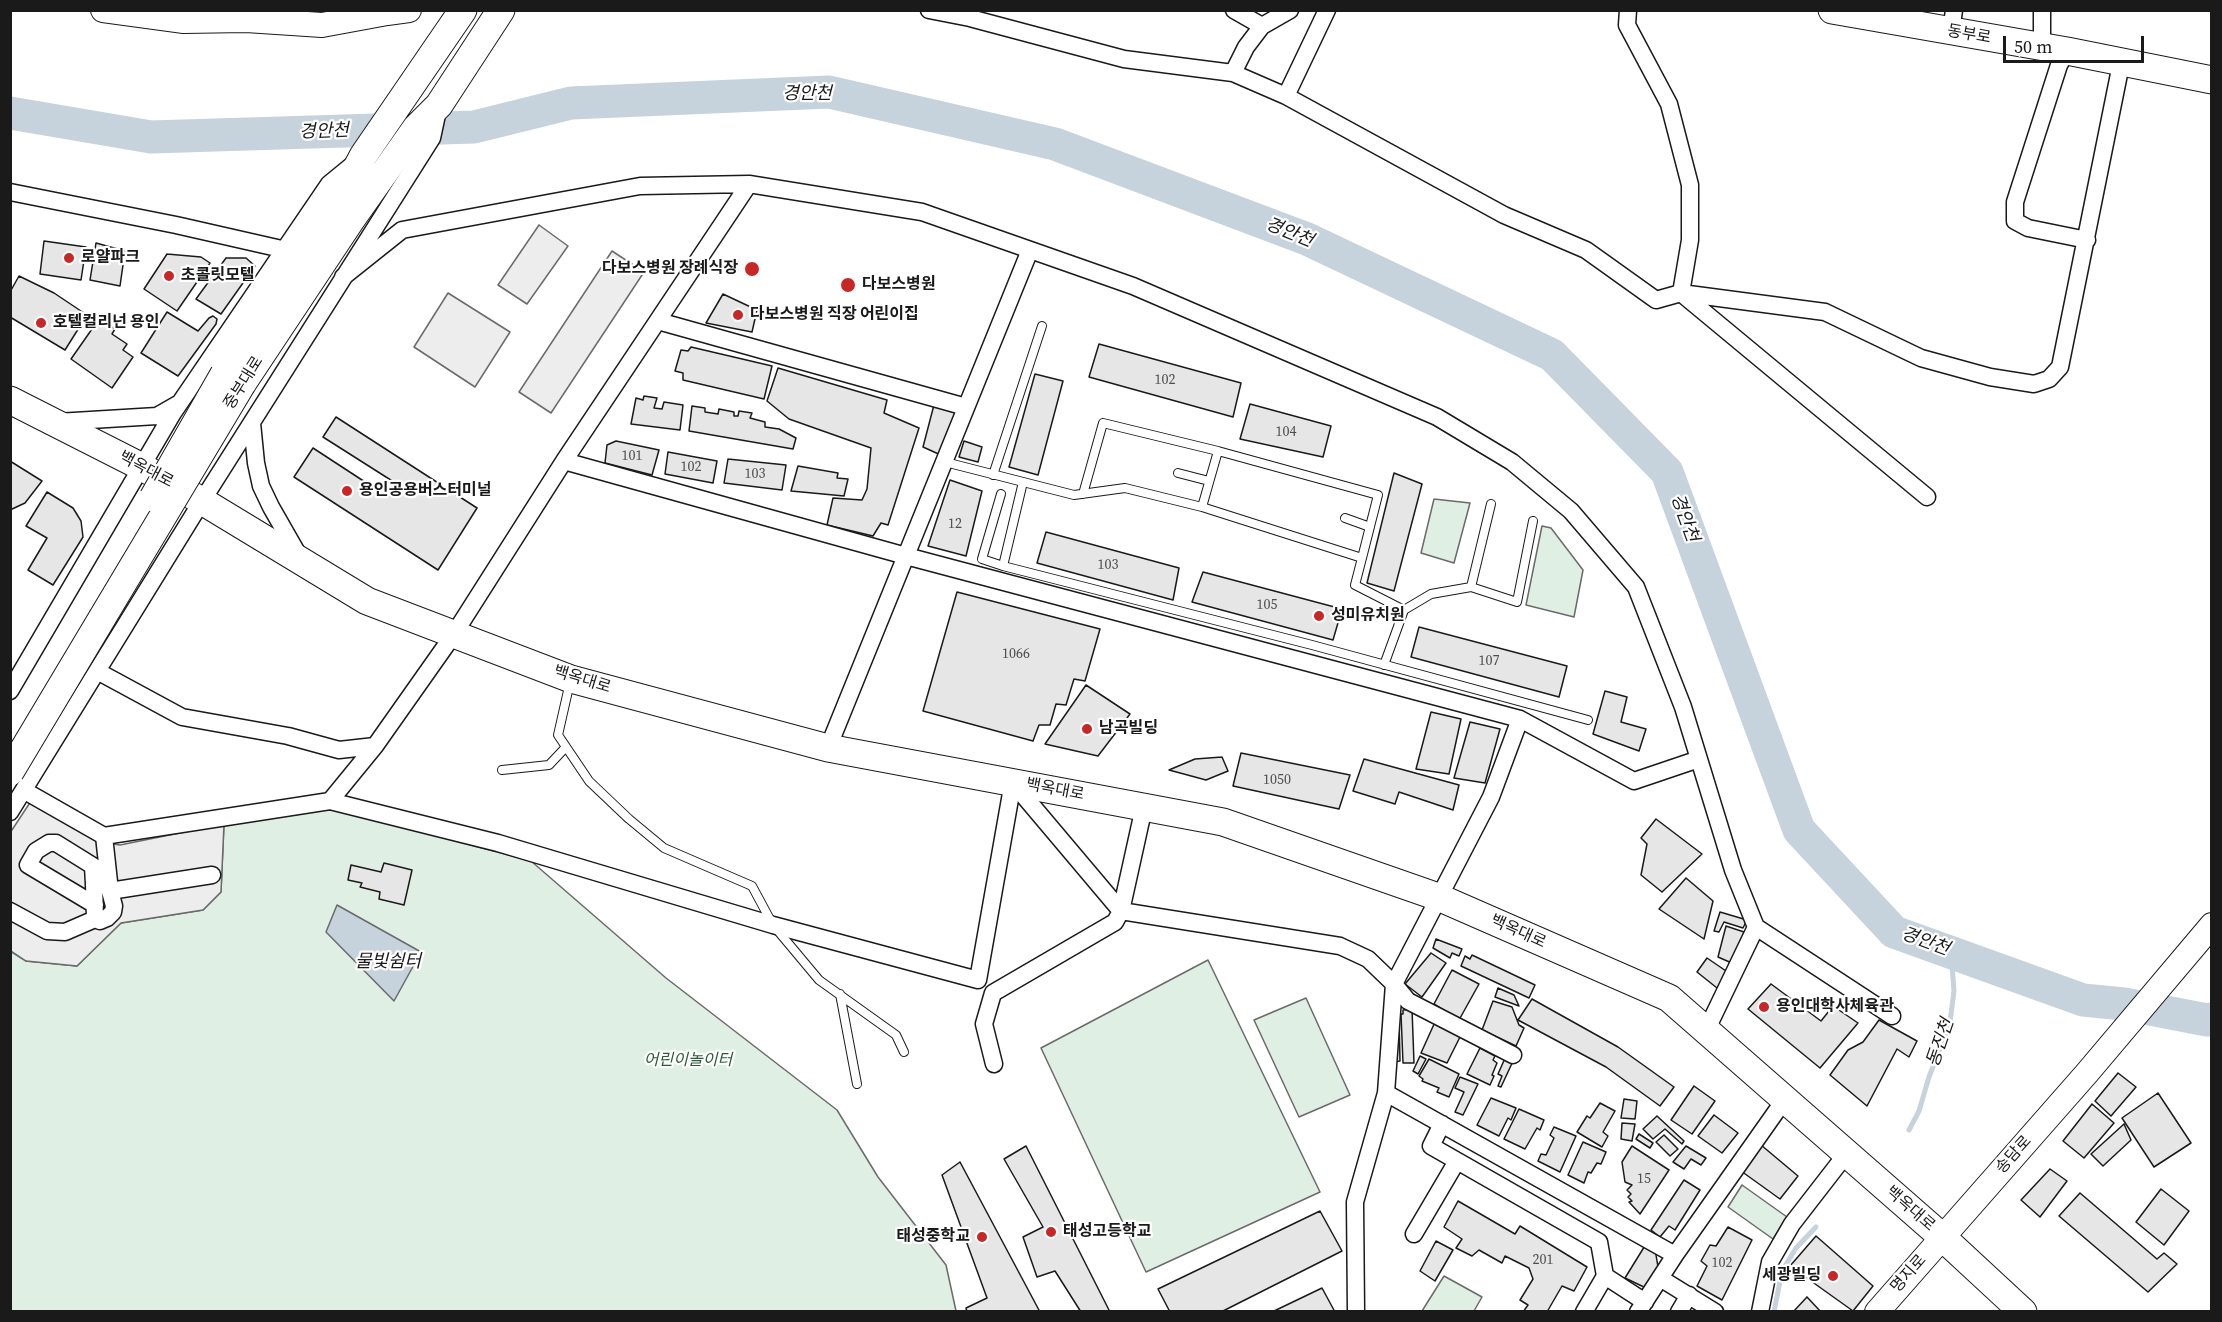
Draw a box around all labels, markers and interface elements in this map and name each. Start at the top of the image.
street label: 동부로 [1946,22,1992,48]
scale bar [2006,24,2147,62]
text: 50 m [2014,34,2052,59]
water label: 경안천 [782,83,832,105]
water label: 경안천 [299,120,349,144]
water label: 경안천 [1262,214,1316,252]
place label: 로얄파크 [81,248,140,268]
marker: 로얄파크 [62,251,76,265]
place label: 다보스병원 장례식장 [602,259,738,279]
marker: 다보스병원 장례식장 [743,260,761,278]
place label: 초콜릿모텔 [181,266,255,286]
marker: 초콜릿모텔 [162,269,176,283]
place label: 다보스병원 [862,275,936,295]
marker: 다보스병원 [839,276,857,294]
place label: 다보스병원 직장 어린이집 [750,305,919,325]
marker: 다보스병원 직장 어린이집 [731,308,745,322]
place label: 호텔컬리넌 용인 [53,313,159,333]
marker: 호텔컬리넌 용인 [34,316,48,330]
street label: 중부대로 [220,353,268,413]
house number: 102 [1155,372,1175,388]
house number: 104 [1276,424,1296,440]
street label: 백옥대로 [115,448,177,492]
house number: 101 [622,448,642,464]
house number: 102 [681,459,701,475]
house number: 103 [745,466,765,482]
place label: 용인공용버스터미널 [359,481,491,501]
marker: 용인공용버스터미널 [340,484,354,498]
water label: 경안천 [1665,491,1703,545]
house number: 12 [948,516,962,532]
house number: 103 [1098,557,1118,573]
house number: 105 [1257,597,1277,613]
place label: 성미유치원 [1331,606,1405,626]
marker: 성미유치원 [1312,609,1326,623]
house number: 1066 [1002,646,1030,662]
house number: 107 [1479,653,1499,669]
street label: 백옥대로 [551,662,613,698]
place label: 남곡빌딩 [1099,719,1158,739]
marker: 남곡빌딩 [1080,722,1094,736]
house number: 1050 [1263,772,1291,788]
street label: 백옥대로 [1024,775,1086,805]
street label: 백옥대로 [1487,911,1549,953]
water label: 경안천 [1898,923,1952,961]
water label: 물빛쉼터 [355,951,421,973]
place label: 용인대학사체육관 [1776,997,1894,1017]
marker: 용인대학사체육관 [1757,1000,1771,1014]
water label: 동진천 [1923,1016,1959,1070]
park label: 어린이놀이터 [644,1051,732,1071]
street label: 송담로 [1992,1132,2036,1178]
house number: 15 [1637,1171,1651,1187]
street label: 백옥대로 [1881,1182,1939,1236]
place label: 태성고등학교 [1063,1222,1151,1242]
marker: 태성고등학교 [1044,1225,1058,1239]
place label: 태성중학교 [896,1227,970,1247]
marker: 태성중학교 [975,1230,989,1244]
street label: 명지로 [1887,1251,1931,1297]
house number: 201 [1533,1252,1553,1268]
house number: 102 [1712,1255,1732,1271]
place label: 세광빌딩 [1762,1266,1821,1286]
marker: 세광빌딩 [1826,1269,1840,1283]

